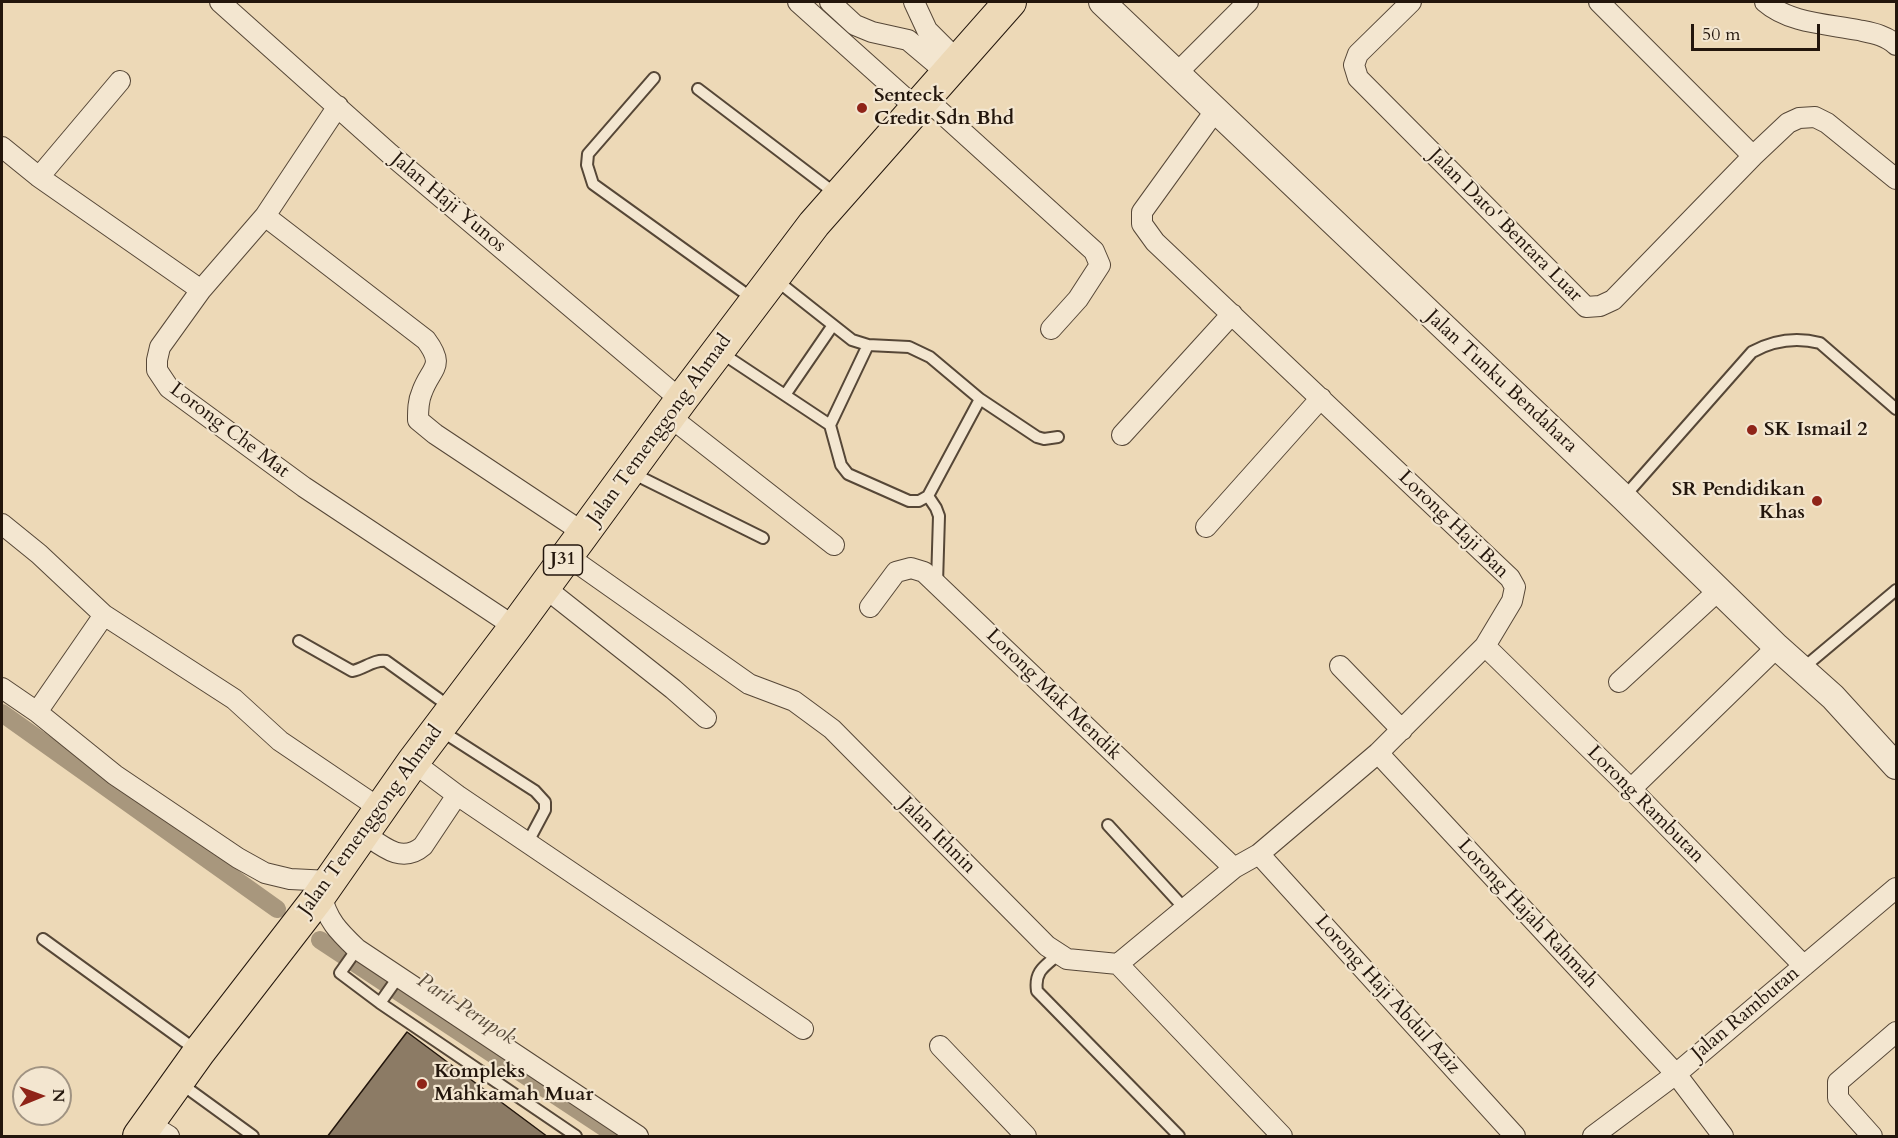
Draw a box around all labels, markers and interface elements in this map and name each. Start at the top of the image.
scale bar [1694,12,1823,50]
text: 50 m [1702,22,1741,47]
place label: Senteck Credit Sdn Bhd [874,84,1014,131]
marker: Senteck Credit Sdn Bhd [855,101,869,115]
street label: Jalan Dato' Bentara Luar [1423,144,1587,308]
street label: Jalan Haji Yunos [386,148,510,258]
street label: Jalan Tunku Bendahara [1420,305,1582,459]
street label: Jalan Temenggong Ahmad [583,330,737,530]
street label: Lorong Che Mat [164,378,294,484]
place label: SK Ismail 2 [1764,418,1867,442]
marker: SK Ismail 2 [1745,423,1759,437]
street label: Lorong Haji Ban [1393,466,1513,584]
place label: SR Pendidikan Khas [1672,478,1805,525]
marker: SR Pendidikan Khas [1810,494,1824,508]
road number: J31 [544,545,582,575]
street label: Lorong Mak Mendik [980,624,1126,766]
street label: Jalan Temenggong Ahmad [294,721,448,921]
street label: Lorong Rambutan [1581,741,1709,869]
street label: Jalan Ithnin [894,793,980,879]
street label: Lorong Hajah Rahmah [1452,835,1602,993]
street label: Lorong Haji Abdul Aziz [1309,911,1465,1079]
street label: Jalan Rambutan [1687,962,1805,1066]
water label: Parit Perupok [412,969,520,1051]
place label: Kompleks Mahkamah Muar [434,1060,593,1107]
north arrow [12,1066,72,1126]
marker: Kompleks Mahkamah Muar [415,1077,429,1091]
text: N [47,1089,69,1103]

